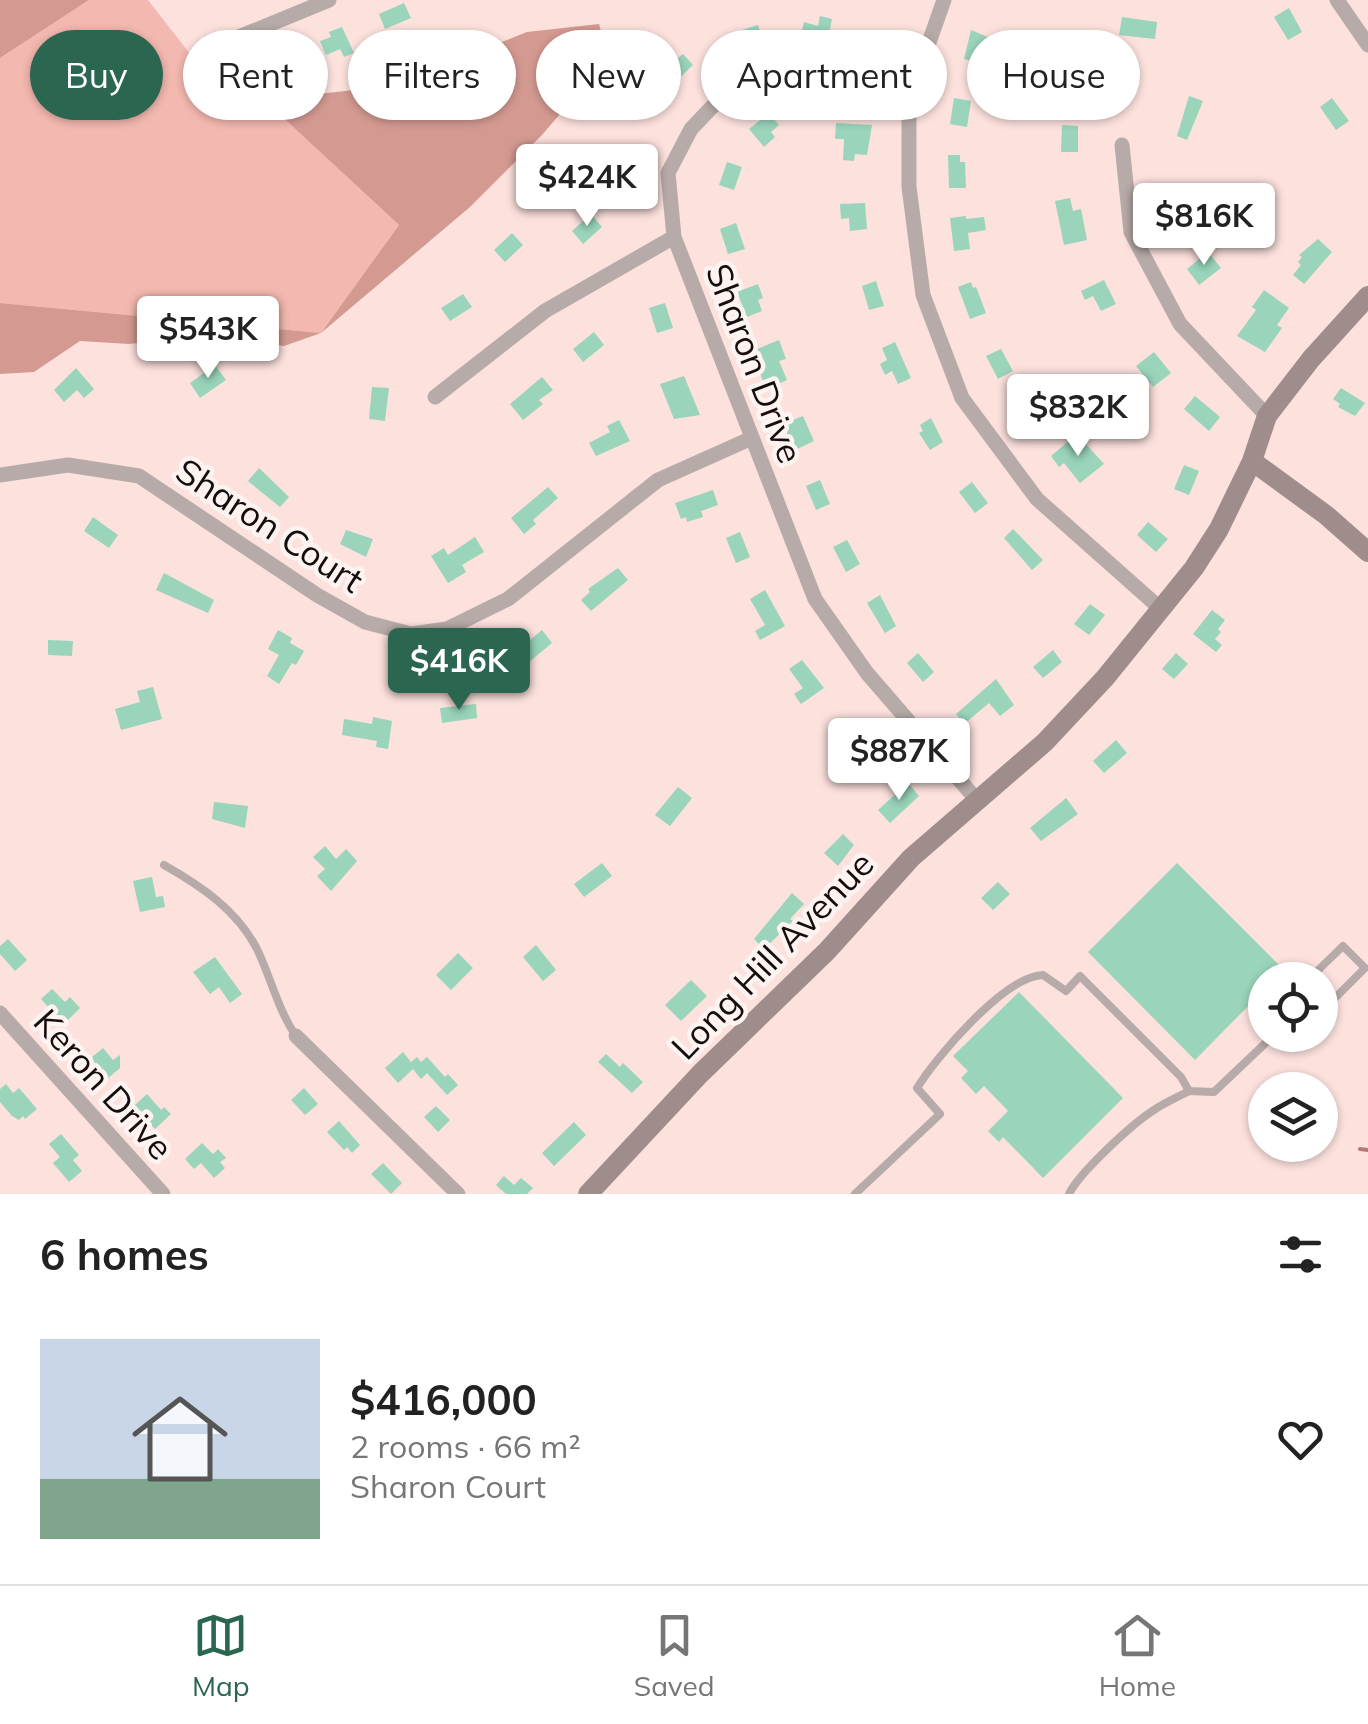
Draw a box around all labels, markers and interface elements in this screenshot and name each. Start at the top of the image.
chip: Buy [30,30,163,120]
chip: Rent [183,30,328,120]
chip: Filters [348,30,516,120]
chip: New [536,30,681,120]
chip: Apartment [701,30,947,120]
chip: House [967,30,1140,120]
pin: $424K [517,144,657,229]
text: $424K [538,156,636,196]
pin: $816K [1134,183,1274,268]
text: $816K [1155,195,1253,235]
street label: Sharon Drive [697,257,813,469]
pin: $543K [138,296,278,381]
text: $543K [159,308,257,348]
pin: $832K [1008,374,1148,459]
text: $832K [1029,386,1127,426]
street label: Sharon Court [168,448,372,602]
pin: $416K [389,628,529,713]
text: $416K [410,640,508,680]
pin: $887K [829,718,969,803]
text: $887K [850,730,948,770]
street label: Long Hill Avenue [662,842,882,1068]
map controls [1248,962,1338,1162]
button: locate [1248,962,1338,1052]
street label: Keron Drive [25,1000,183,1168]
button: layers [1248,1072,1338,1162]
icon: filters [1273,1227,1328,1282]
text: 6 homes [40,1228,209,1281]
text: $416,000 [350,1373,537,1426]
icon: home [120,1379,240,1499]
icon: heart [1273,1412,1328,1467]
text: 2 rooms · 66 m² [350,1426,581,1466]
text: Sharon Court [350,1466,546,1506]
tab: Map [192,1608,250,1703]
tab: Saved [634,1608,715,1703]
tab: Home [1099,1608,1176,1703]

